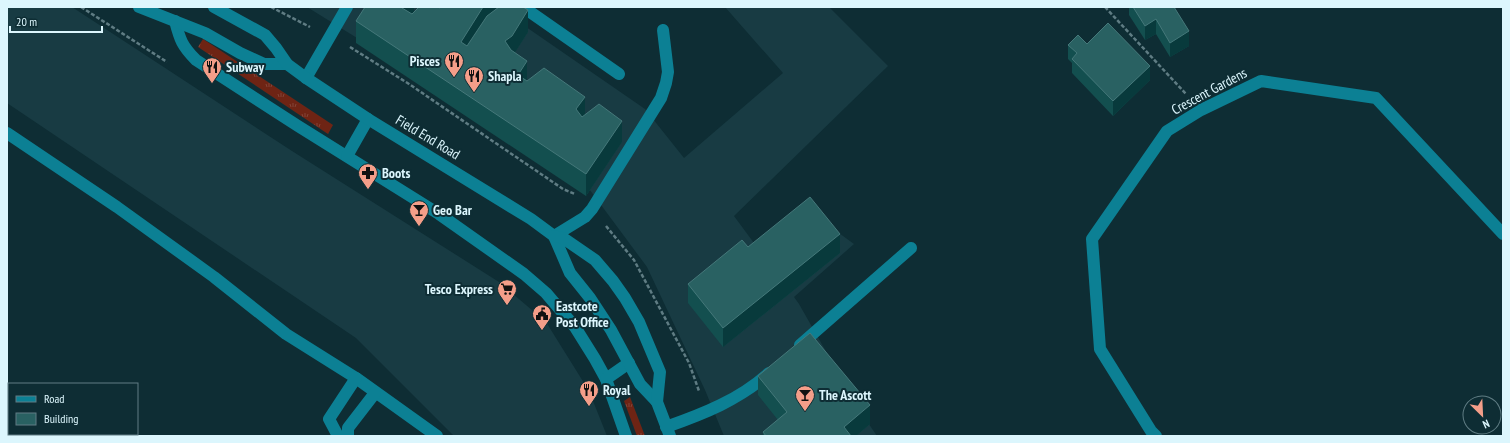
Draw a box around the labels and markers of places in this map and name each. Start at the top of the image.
restaurant icon: Pisces [443,50,465,78]
place label: Pisces [410,52,440,70]
restaurant icon: Subway [201,56,223,84]
place label: Subway [226,58,265,76]
restaurant icon: Shapla [463,65,485,93]
place label: Shapla [488,67,522,85]
pharmacy icon: Boots [357,162,379,190]
place label: Boots [382,164,410,182]
bar icon: Geo Bar [408,199,430,227]
place label: Geo Bar [433,201,473,219]
supermarket icon: Tesco Express [496,278,518,306]
place label: Tesco Express [425,280,493,298]
place label: Eastcote Post Office [556,297,609,331]
public building icon: Eastcote Post Office [531,303,553,331]
restaurant icon: Royal [578,379,600,407]
place label: Royal [603,381,631,399]
bar icon: The Ascott [794,384,816,412]
place label: The Ascott [819,386,871,404]

